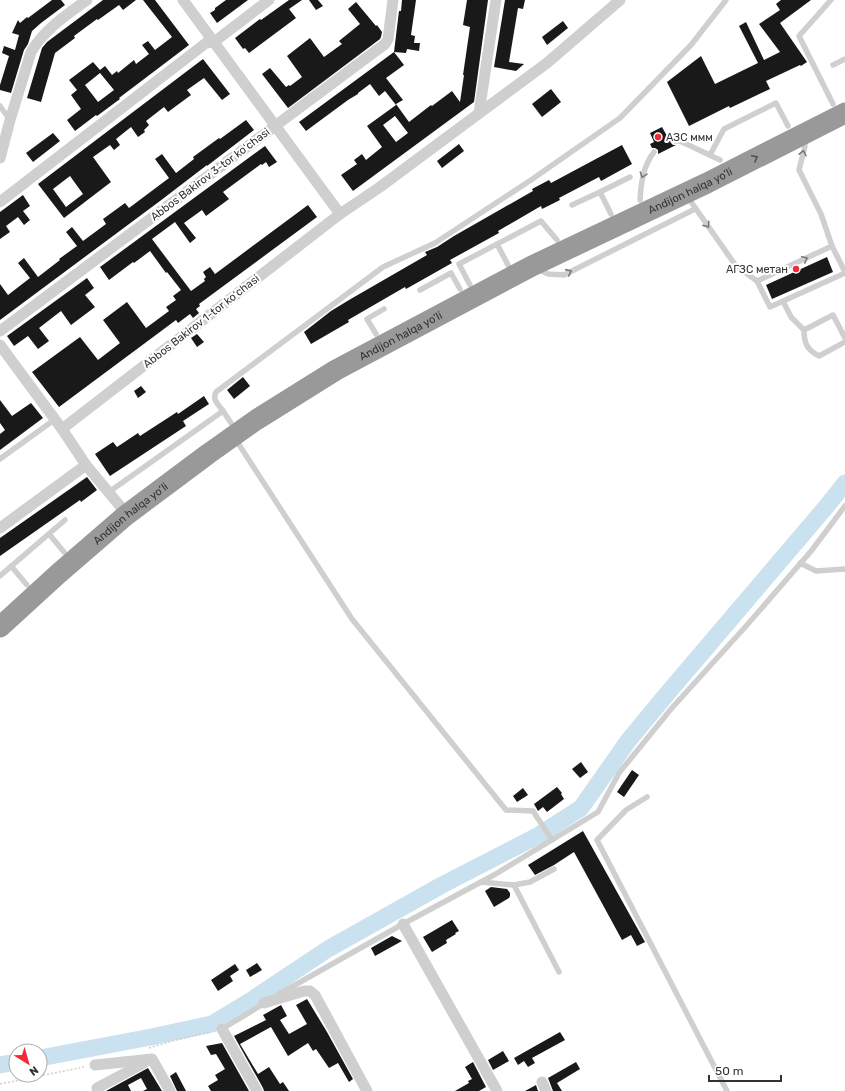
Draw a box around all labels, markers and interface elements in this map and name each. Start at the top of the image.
street label: Abbos Bakirov 3-tor koʻchasi [148,125,272,223]
place label: АЗС ммм [666,131,713,144]
marker: АЗС ммм [653,132,663,142]
one-way arrow [798,150,806,157]
one-way arrow [750,155,758,163]
street label: Andijon halqa yo‘li [646,165,735,217]
one-way arrow [640,171,648,178]
one-way arrow [702,220,709,227]
one-way arrow [801,256,809,264]
place label: АГЗС метан [726,263,788,276]
marker: АГЗС метан [791,264,801,274]
one-way arrow [564,269,572,277]
street label: Abbos Bakirov 1-tor koʻchasi [141,272,262,371]
street label: Andijon halqa yo‘li [357,309,444,364]
street label: Andijon halqa yo‘li [91,480,171,548]
north arrow [8,1043,48,1083]
scale bar [709,1057,781,1083]
text: N [27,1063,41,1078]
text: 50 m [715,1064,743,1078]

